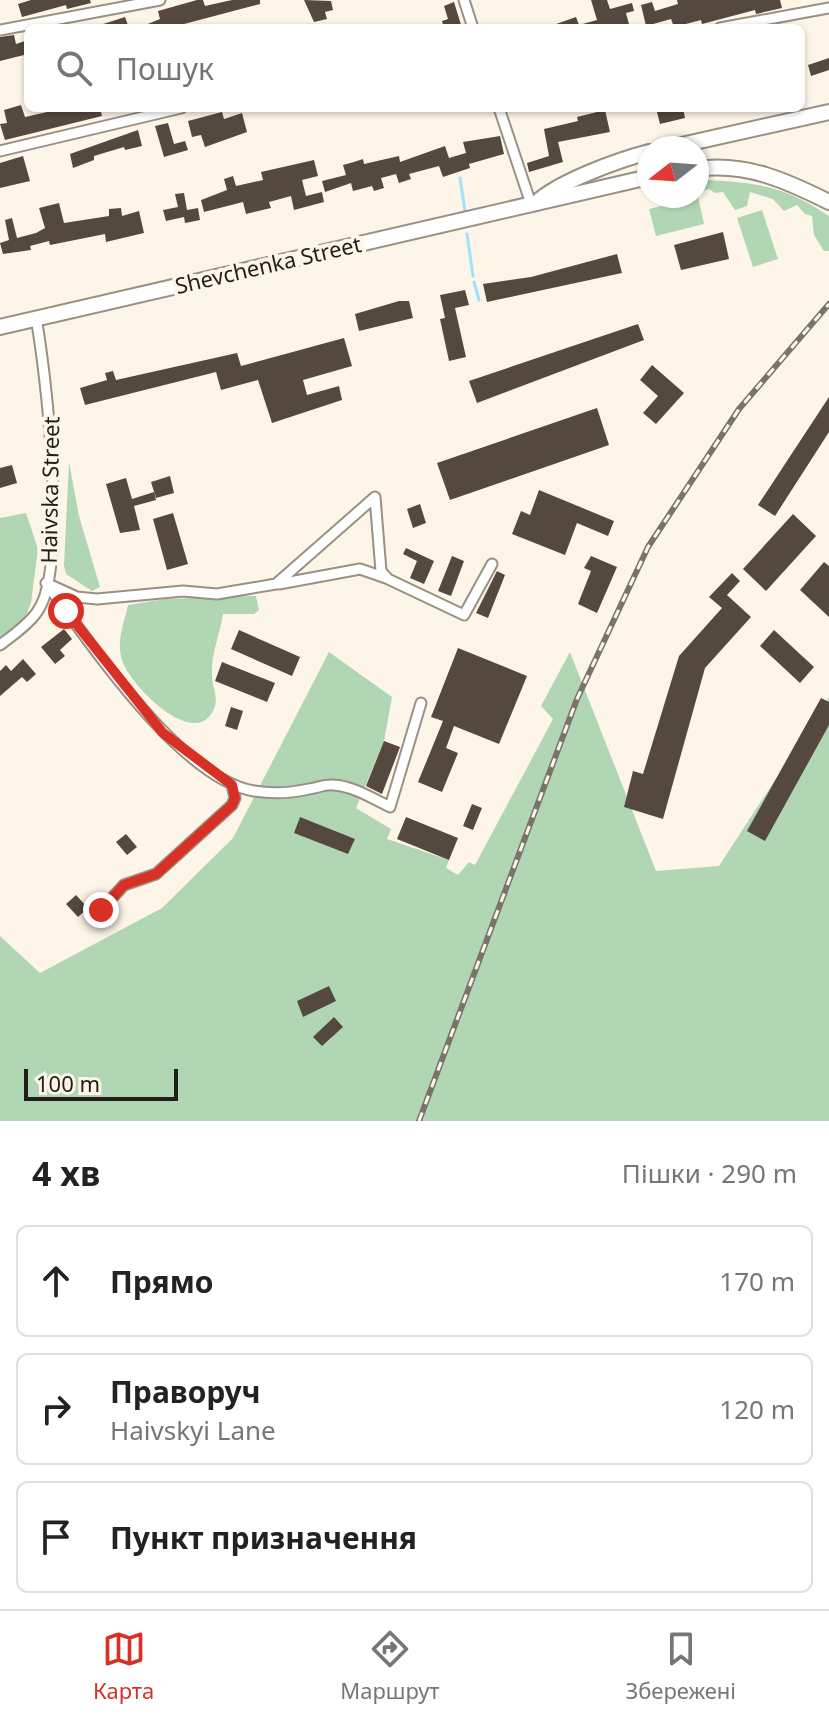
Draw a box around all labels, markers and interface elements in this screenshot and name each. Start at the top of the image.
search box [24,24,805,112]
icon: search [52,46,96,90]
text: Пошук [116,48,214,89]
north arrow [637,136,709,208]
street label: Shevchenka Street [172,228,364,300]
street label: Haivska Street [33,416,65,564]
route start [48,593,84,629]
route end [83,892,119,928]
scale bar [24,1065,178,1101]
text: 100 m [36,1068,100,1098]
text: 4 хв [32,1150,100,1196]
text: Пішки · 290 m [622,1155,797,1191]
icon: ahead [34,1259,78,1303]
text: Прямо [110,1261,214,1302]
text: 170 m [719,1263,795,1299]
text: Праворуч [110,1371,261,1412]
icon: right [34,1387,78,1431]
text: 120 m [719,1391,795,1427]
text: Haivskyi Lane [110,1412,276,1448]
icon: arrive [34,1515,78,1559]
text: Пункт призначення [110,1517,417,1558]
tab: Карта [93,1627,154,1705]
tab: Маршрут [340,1627,440,1705]
tab: Збережені [625,1627,736,1705]

